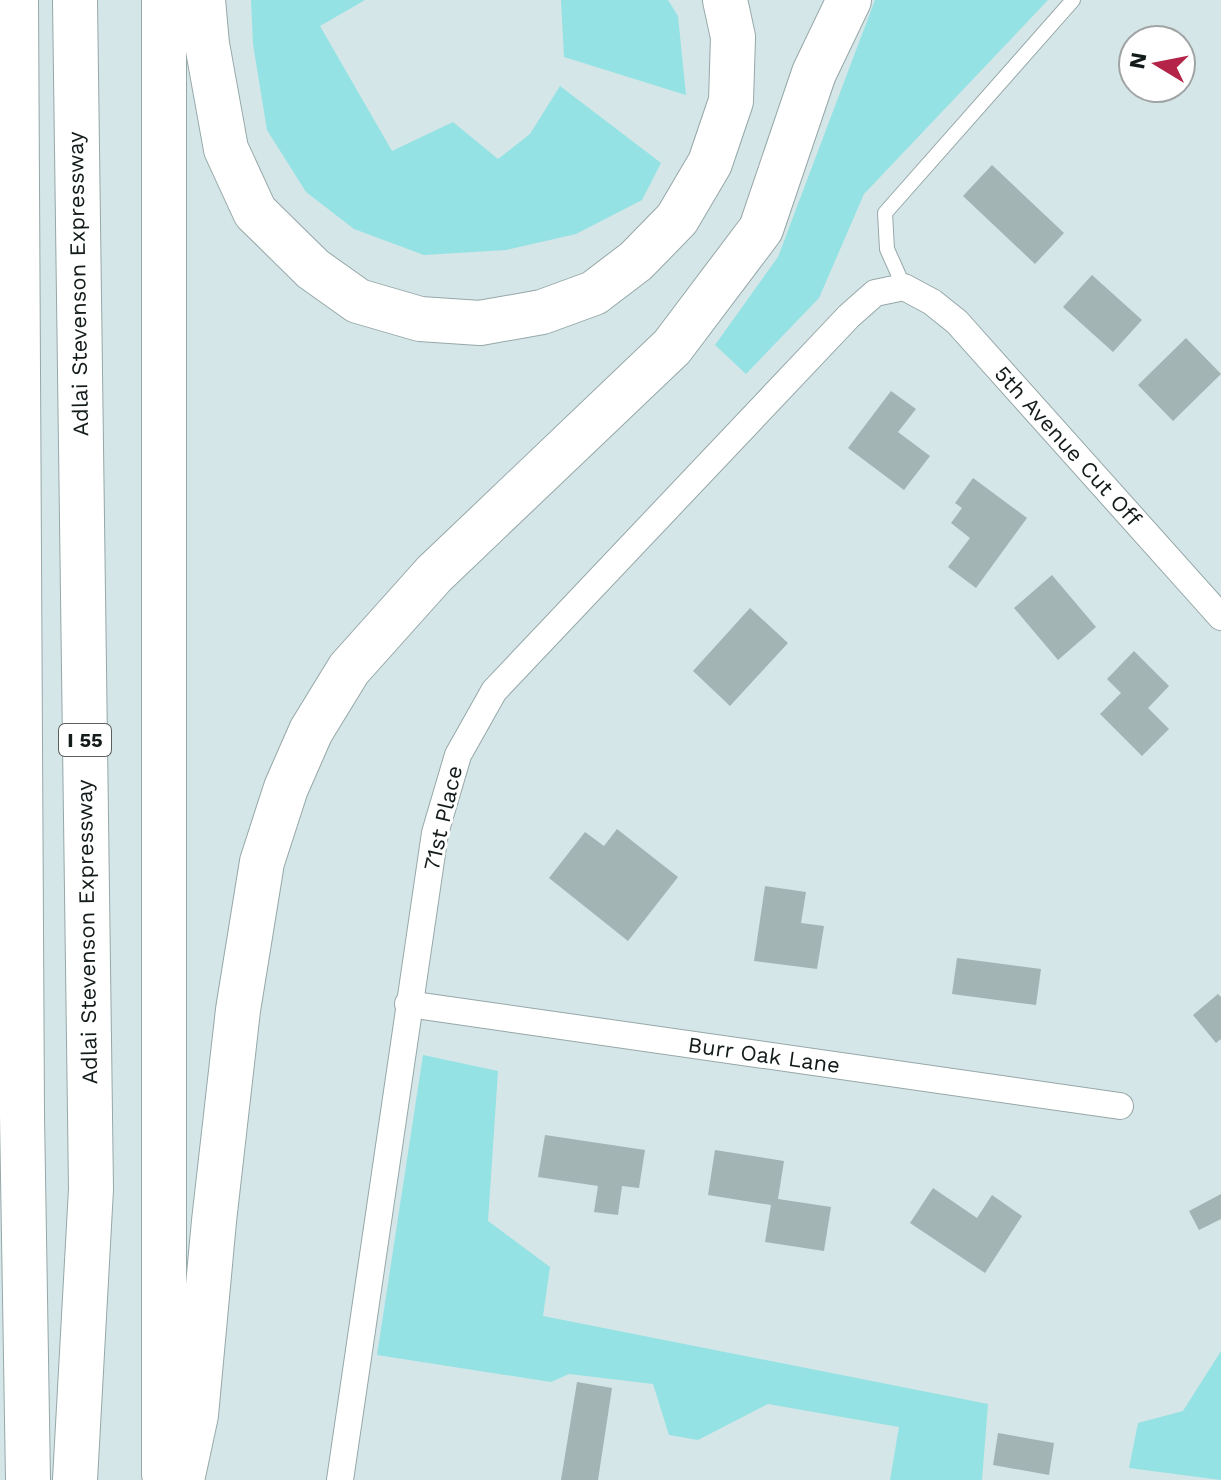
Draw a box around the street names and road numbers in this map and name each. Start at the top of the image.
street label: Adlai Stevenson Expressway [63,131,93,437]
street label: 5th Avenue Cut Off [990,361,1147,532]
road number: I 55 [59,724,111,756]
street label: 71st Place [419,763,467,873]
street label: Adlai Stevenson Expressway [72,779,102,1085]
street label: Burr Oak Lane [686,1032,842,1078]

